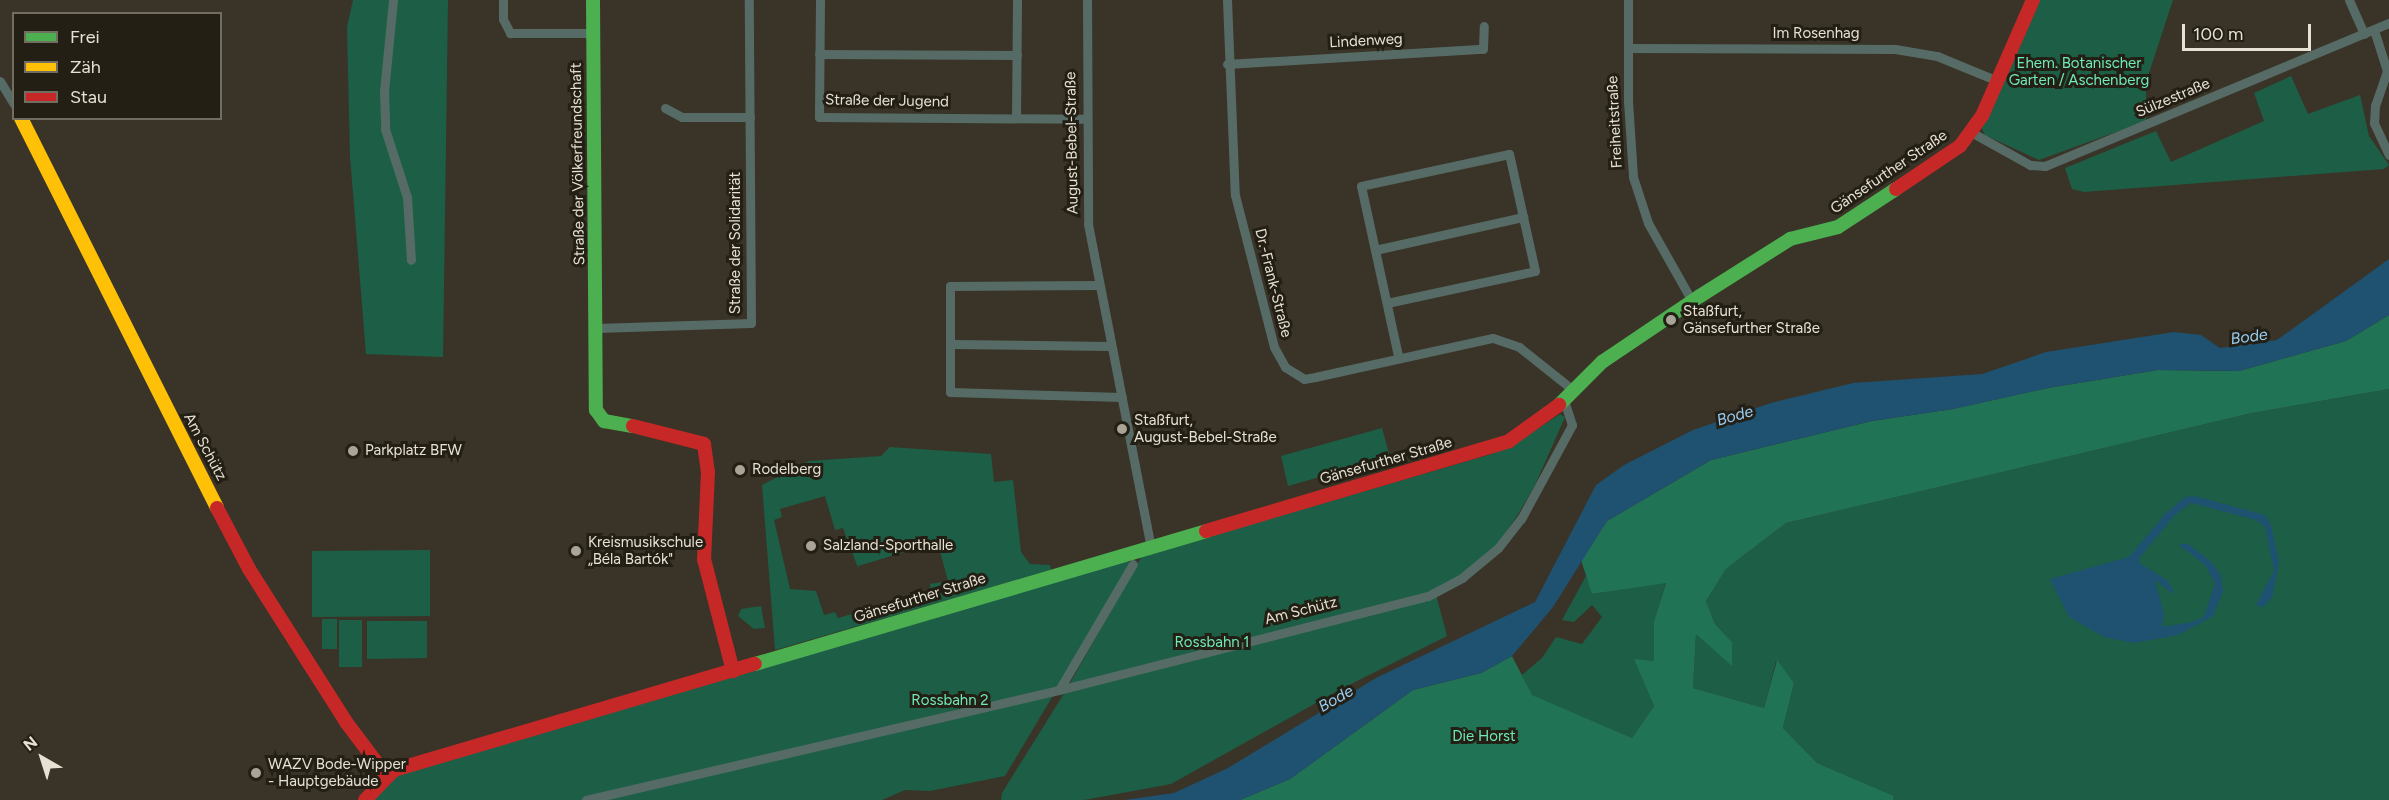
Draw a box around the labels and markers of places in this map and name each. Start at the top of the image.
place label: Staßfurt, Gänsefurther Straße [1683,302,1820,337]
marker: Staßfurt, Gänsefurther Straße [1664,313,1678,327]
place label: Staßfurt, August-Bebel-Straße [1134,411,1277,446]
marker: Staßfurt, August-Bebel-Straße [1115,422,1129,436]
place label: Parkplatz BFW [365,442,462,460]
marker: Parkplatz BFW [346,444,360,458]
place label: Rodelberg [752,461,821,479]
marker: Rodelberg [733,463,747,477]
place label: Kreismusikschule „Béla Bartók" [588,533,703,568]
place label: Salzland-Sporthalle [823,537,953,555]
marker: Salzland-Sporthalle [804,539,818,553]
marker: Kreismusikschule „Béla Bartók" [569,544,583,558]
place label: WAZV Bode-Wipper - Hauptgebäude [268,755,406,790]
marker: WAZV Bode-Wipper - Hauptgebäude [249,766,263,780]

